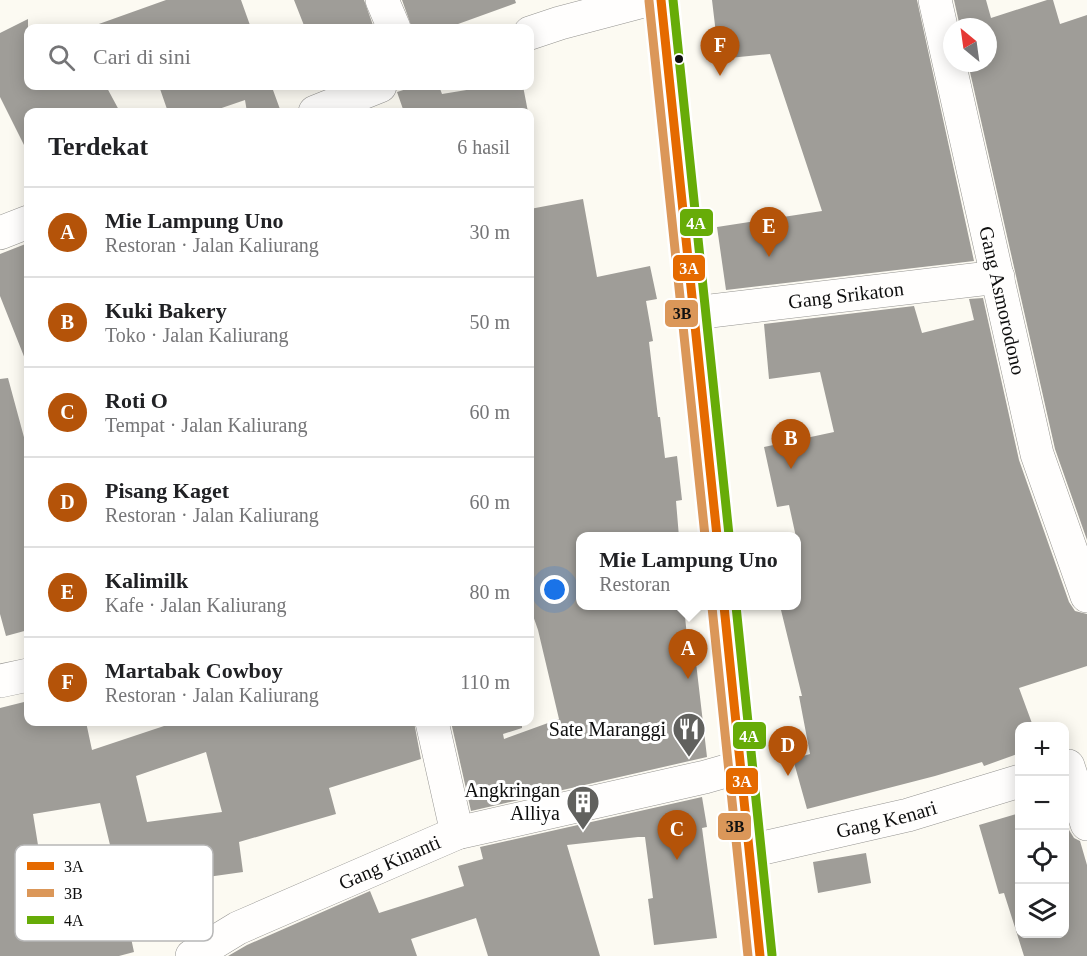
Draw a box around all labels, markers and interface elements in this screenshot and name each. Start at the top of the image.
north arrow [943,18,997,72]
search box [24,24,534,90]
pin: F [700,26,740,76]
icon: search [45,41,78,74]
text: Cari di sini [93,44,191,69]
unlabelled marker [673,53,685,65]
text: Terdekat [48,132,148,161]
text: 6 hasil [457,136,510,158]
text: Mie Lampung Uno [105,208,283,233]
line badge: 4A [679,208,714,237]
pin: E [750,208,788,257]
text: 4A [686,215,706,232]
text: A [60,221,75,243]
text: 30 m [469,221,510,243]
street label: Gang Asmorodono [975,224,1030,377]
text: Restoran · Jalan Kaliurang [105,234,319,256]
line badge: 3A [672,254,706,282]
text: 3A [679,260,699,277]
street label: Gang Srikaton [787,277,905,313]
text: Kuki Bakery [105,298,227,323]
line badge: 3B [664,299,699,328]
text: 3B [673,305,692,322]
text: B [61,311,74,333]
text: 50 m [469,311,510,333]
text: Toko · Jalan Kaliurang [105,324,289,346]
text: Roti O [105,388,168,413]
text: C [60,401,75,423]
text: 60 m [469,401,510,423]
text: Tempat · Jalan Kaliurang [105,414,307,436]
pin: B [772,420,810,469]
text: Pisang Kaget [105,478,229,503]
text: D [60,491,75,513]
text: 60 m [469,491,510,513]
text: Restoran · Jalan Kaliurang [105,504,319,526]
popup [576,532,801,610]
text: Mie Lampung Uno [599,547,778,572]
text: Kalimilk [105,568,188,593]
text: Restoran [599,573,670,595]
your location [540,575,569,604]
text: E [61,581,74,603]
text: 80 m [469,581,510,603]
text: Kafe · Jalan Kaliurang [105,594,287,616]
pin: A [668,630,708,679]
text: Martabak Cowboy [105,658,283,683]
text: F [61,671,74,693]
text: 110 m [460,671,510,693]
text: Restoran · Jalan Kaliurang [105,684,319,706]
restaurant icon: Sate Maranggi [671,711,707,758]
place label: Sate Maranggi [549,718,666,741]
line badge: 4A [732,721,767,750]
map controls [1015,722,1069,938]
button: + [1015,722,1069,776]
pin: D [768,726,808,776]
text: 4A [739,728,759,745]
line badge: 3A [725,767,759,795]
text: 3A [732,773,752,790]
button: − [1015,776,1069,830]
place label: Angkringan Alliya [464,779,560,825]
building icon: Angkringan Alliya [565,784,601,831]
street label: Gang Kenari [834,796,940,842]
pin: C [658,810,696,860]
line badge: 3B [717,812,752,841]
text: 3B [726,818,745,835]
street label: Gang Kinanti [335,830,444,894]
button: locate [1015,830,1069,884]
legend [15,845,213,941]
text: 3A [64,858,84,875]
button: layers [1015,884,1069,938]
text: 3B [64,885,83,902]
text: 4A [64,912,84,929]

